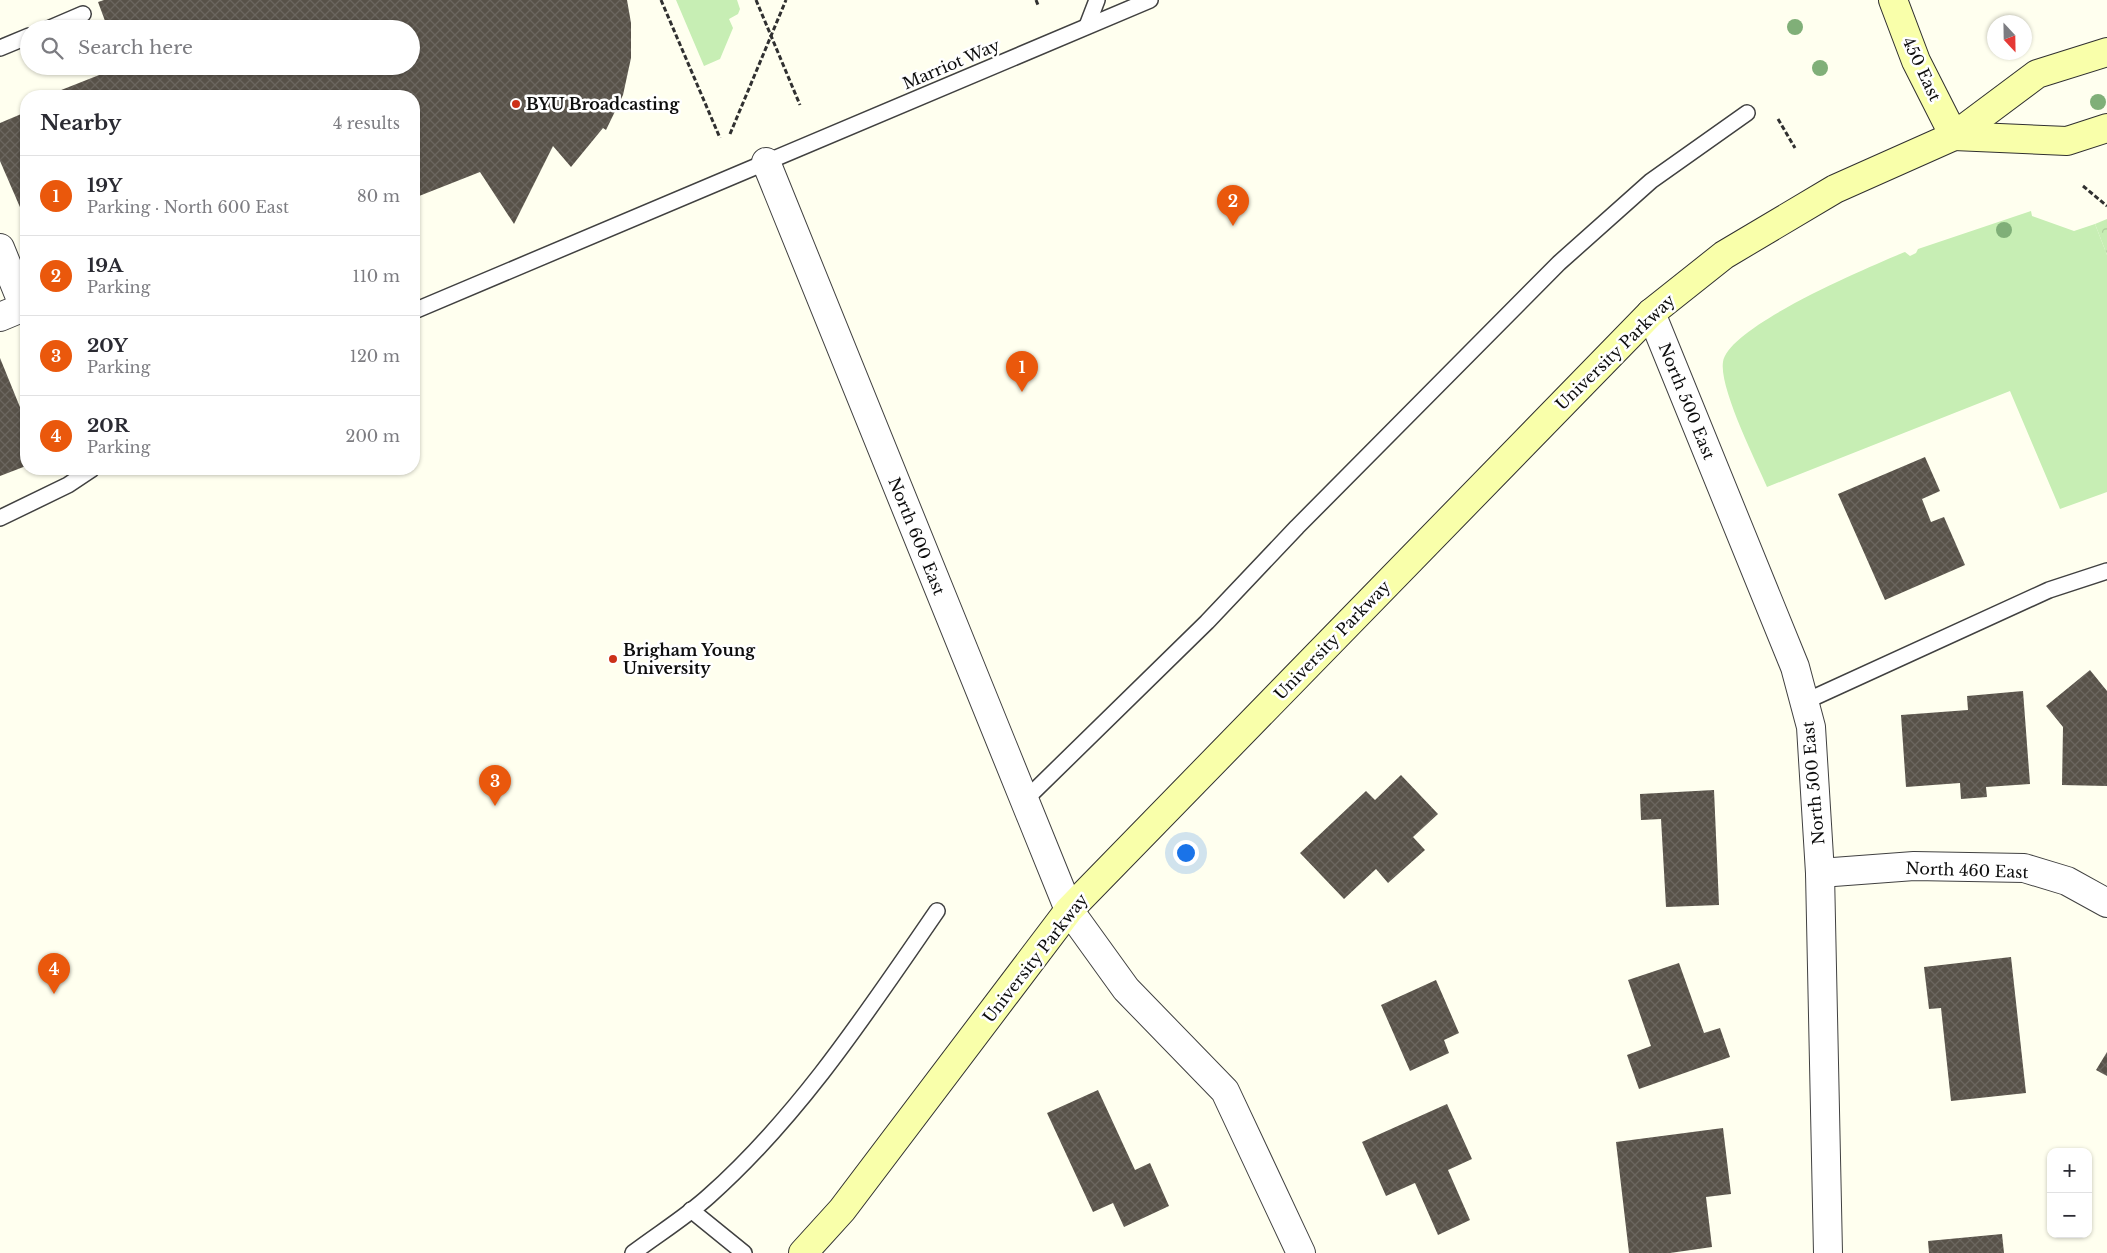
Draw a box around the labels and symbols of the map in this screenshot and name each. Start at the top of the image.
north arrow [1987,15,2032,60]
street label: Marriot Way [899,34,1003,93]
street label: 450 East [1899,34,1945,104]
place label: BYU Broadcasting [526,94,680,114]
marker: BYU Broadcasting [510,98,522,110]
pin: 2 [1217,185,1249,226]
street label: University Parkway [1551,289,1679,414]
street label: North 500 East [1654,340,1720,462]
pin: 1 [1006,351,1038,392]
street label: North 600 East [884,474,950,598]
street label: University Parkway [1270,576,1395,704]
place label: Brigham Young University [623,640,756,678]
marker: Brigham Young University [607,653,619,665]
street label: North 500 East [1798,720,1828,846]
pin: 3 [479,765,511,806]
your location [1173,840,1199,866]
street label: North 460 East [1905,858,2029,882]
street label: University Parkway [978,889,1092,1027]
pin: 4 [38,953,70,994]

